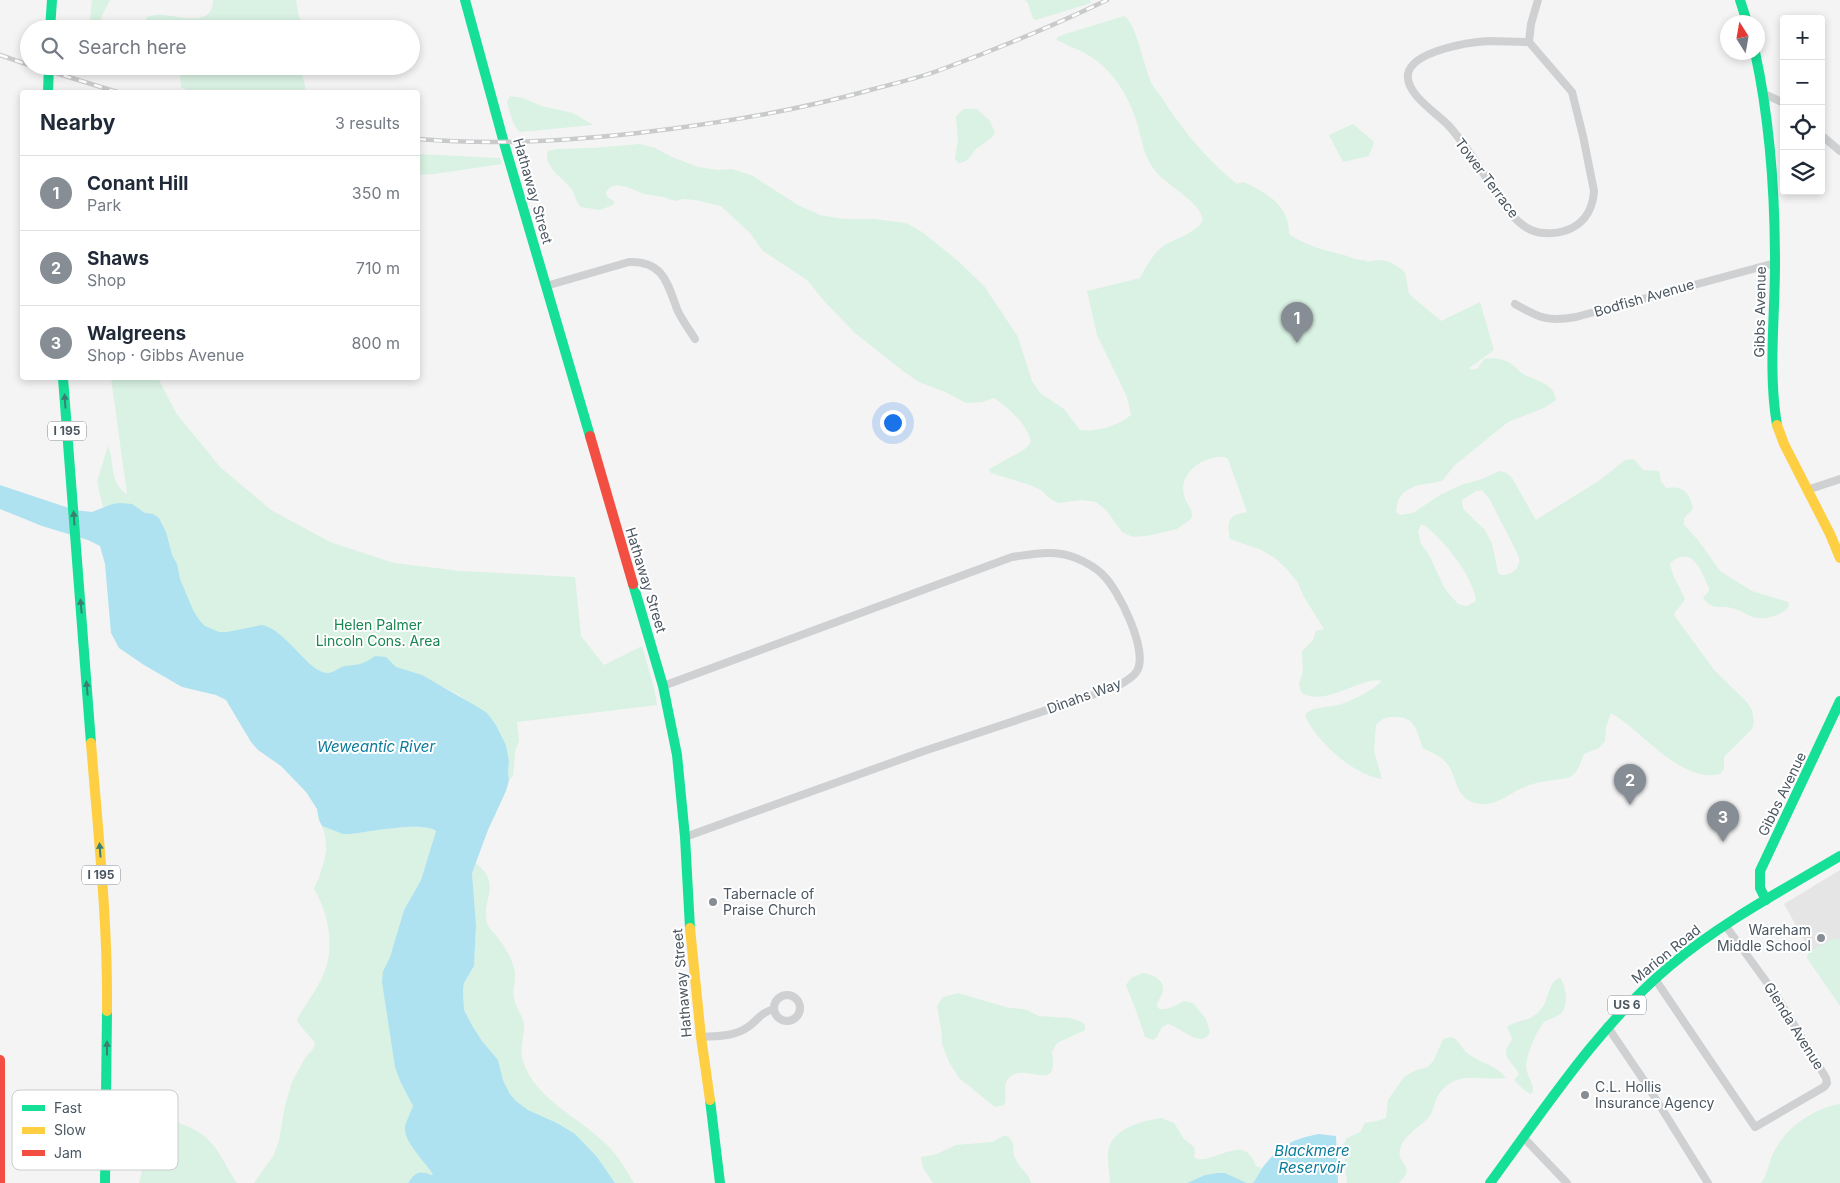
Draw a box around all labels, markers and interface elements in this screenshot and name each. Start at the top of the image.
north arrow [1720,15,1765,60]
map controls [1780,15,1825,195]
button: + [1780,15,1825,60]
search box [20,20,420,75]
icon: search [38,34,66,62]
text: Search here [78,36,187,59]
button: − [1780,60,1825,105]
button: locate [1780,105,1825,150]
text: Nearby [40,110,115,135]
text: 3 results [335,113,400,133]
street label: Tower Terrace [1452,134,1523,221]
street label: Hathaway Street [510,136,557,246]
button: layers [1780,150,1825,195]
text: Conant Hill [87,172,189,195]
text: 1 [53,183,59,203]
text: 350 m [352,183,400,203]
text: Park [87,195,121,215]
text: Shaws [87,247,149,270]
text: 2 [51,258,61,278]
text: 710 m [356,258,400,278]
street label: Gibbs Avenue [1750,266,1769,358]
text: Shop [87,270,126,290]
street label: Bodfish Avenue [1592,275,1696,320]
pin: 1 [1281,302,1313,343]
text: Walgreens [87,322,186,345]
text: 3 [51,333,61,353]
text: 800 m [351,333,400,353]
text: Shop · Gibbs Avenue [87,345,244,365]
one-way arrow [61,392,69,408]
your location [880,410,906,436]
road number: I 195 [48,422,86,441]
one-way arrow [70,510,78,526]
street label: Hathaway Street [622,525,671,635]
one-way arrow [76,598,84,614]
park label: Helen Palmer Lincoln Cons. Area [316,616,440,649]
street label: Dinahs Way [1044,674,1123,717]
one-way arrow [83,680,91,696]
water label: Weweantic River [317,737,435,756]
street label: Gibbs Avenue [1754,749,1809,839]
pin: 2 [1614,764,1646,805]
pin: 3 [1707,801,1739,842]
one-way arrow [95,842,103,858]
road number: I 195 [82,866,120,884]
place label: Tabernacle of Praise Church [723,885,816,918]
marker: Tabernacle of Praise Church [707,896,719,908]
street label: Marion Road [1628,921,1704,987]
place label: Wareham Middle School [1717,921,1811,954]
street label: Hathaway Street [668,927,695,1038]
marker: Wareham Middle School [1815,932,1827,944]
street label: Glenda Avenue [1761,979,1828,1073]
road number: US 6 [1608,996,1646,1014]
one-way arrow [103,1039,111,1055]
place label: C.L. Hollis Insurance Agency [1595,1078,1715,1111]
marker: C.L. Hollis Insurance Agency [1579,1089,1591,1101]
legend [12,1090,178,1170]
text: Fast [54,1099,82,1116]
text: Slow [54,1121,86,1138]
water label: Blackmere Reservoir [1274,1141,1350,1177]
text: Jam [54,1144,82,1161]

